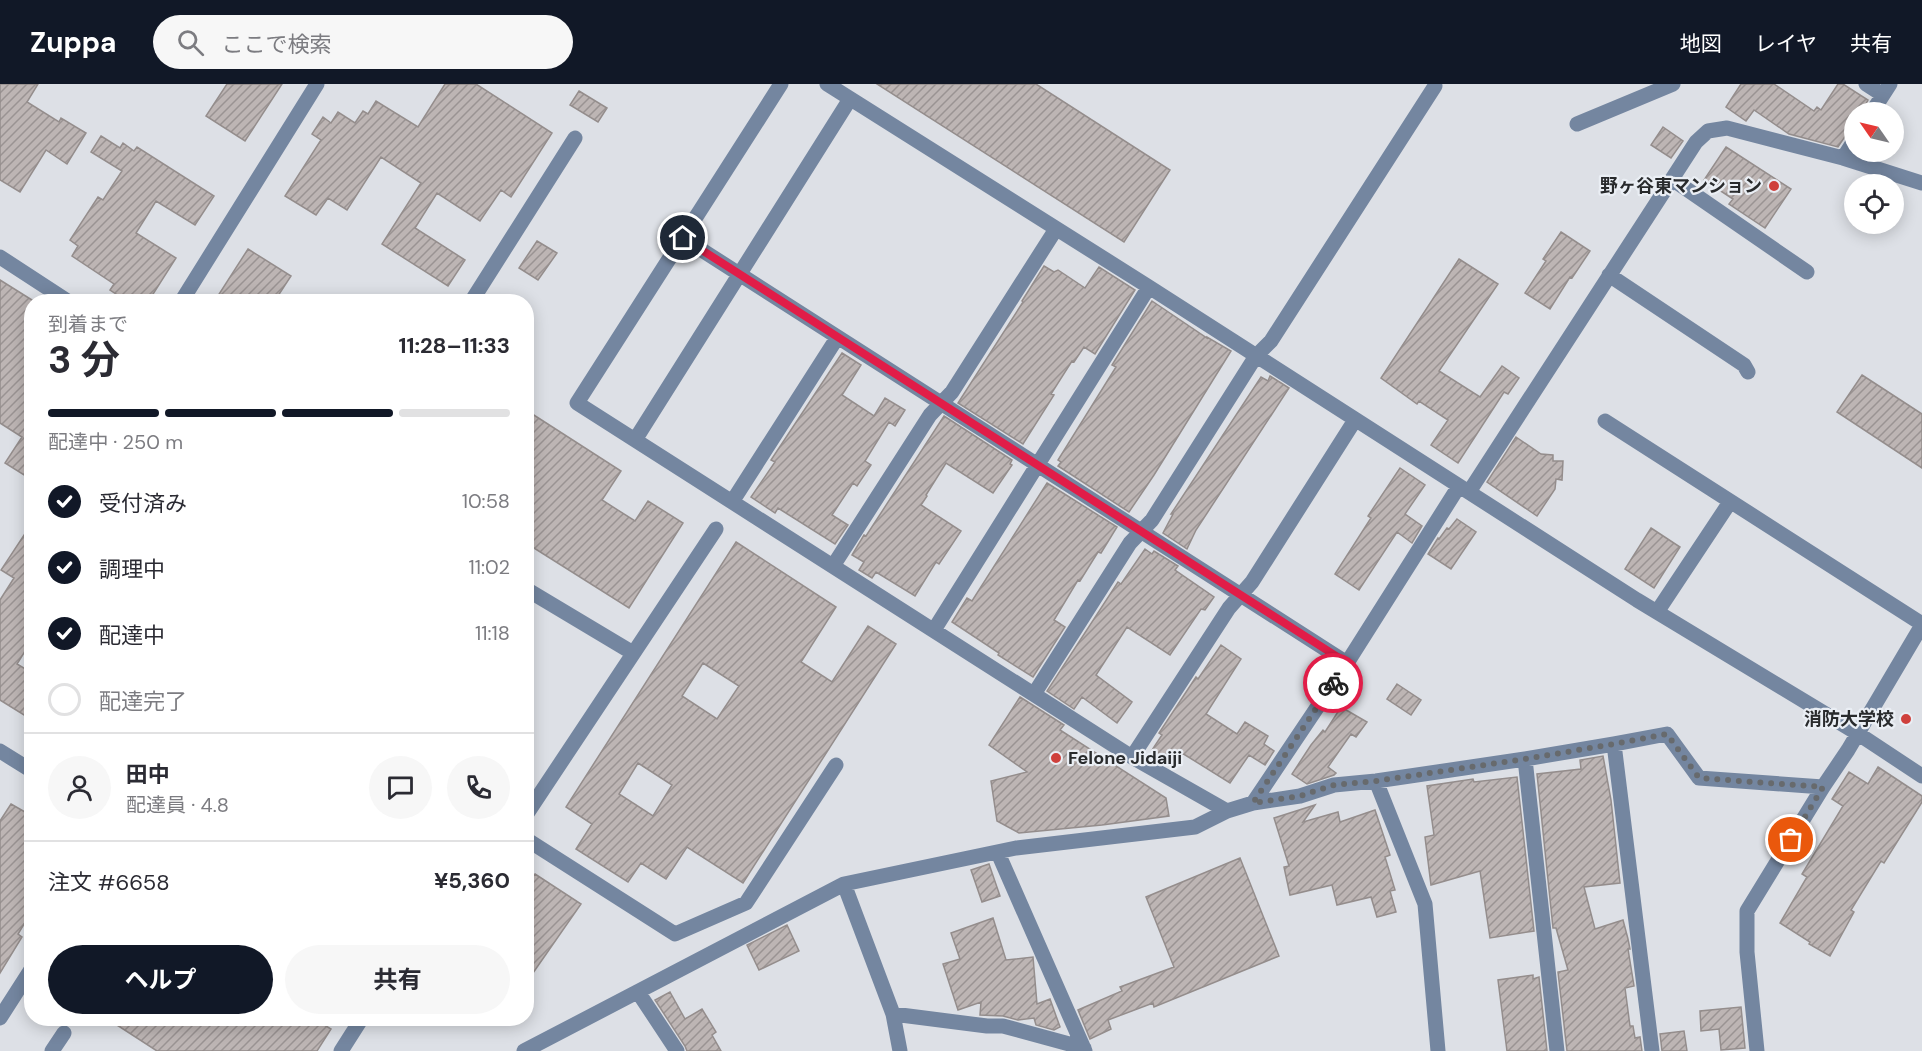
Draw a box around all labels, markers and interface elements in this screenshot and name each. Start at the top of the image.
search box [153,15,573,69]
text: Zuppa [30,24,117,61]
icon: search [174,26,207,59]
text: ここで検索 [222,30,332,59]
text: 地図 [1680,30,1722,58]
text: レイヤ [1755,30,1817,58]
text: 共有 [1850,30,1892,58]
north arrow [1844,102,1904,162]
map controls [1844,102,1904,234]
place label: 野ヶ谷東マンション [1600,174,1762,198]
button: locate [1844,174,1904,234]
marker: 野ヶ谷東マンション [1767,179,1781,193]
pin [657,212,708,263]
icon: home [666,221,699,254]
text: 到着まで [48,311,128,337]
text: 11:28–11:33 [398,331,510,360]
text: 3 分 [48,334,120,385]
text: 配達中 · 250 m [48,429,183,455]
icon: check [48,485,81,518]
text: 10:58 [462,488,510,514]
text: 受付済み [99,489,187,518]
icon: check [48,551,81,584]
text: 11:02 [468,554,510,580]
text: 調理中 [99,555,165,584]
icon: check [48,617,81,650]
text: 11:18 [475,620,510,646]
text: 配達中 [99,621,165,650]
courier [1303,653,1363,713]
icon: bike [1317,667,1350,700]
text: 配達完了 [99,687,187,716]
place label: 消防大学校 [1804,707,1894,731]
marker: 消防大学校 [1899,712,1913,726]
place label: Felone Jidaiji [1068,746,1182,770]
marker: Felone Jidaiji [1049,751,1063,765]
button: person [48,756,111,819]
button: chat [369,756,432,819]
button: phone [447,756,510,819]
text: 田中 [126,760,170,789]
text: 配達員 · 4.8 [126,792,229,818]
pin [1765,814,1816,865]
icon: bag [1774,823,1807,856]
text: ¥5,360 [434,866,510,895]
text: 注文 #6658 [48,868,170,897]
button: ヘルプ [48,945,273,1014]
button: 共有 [285,945,510,1014]

